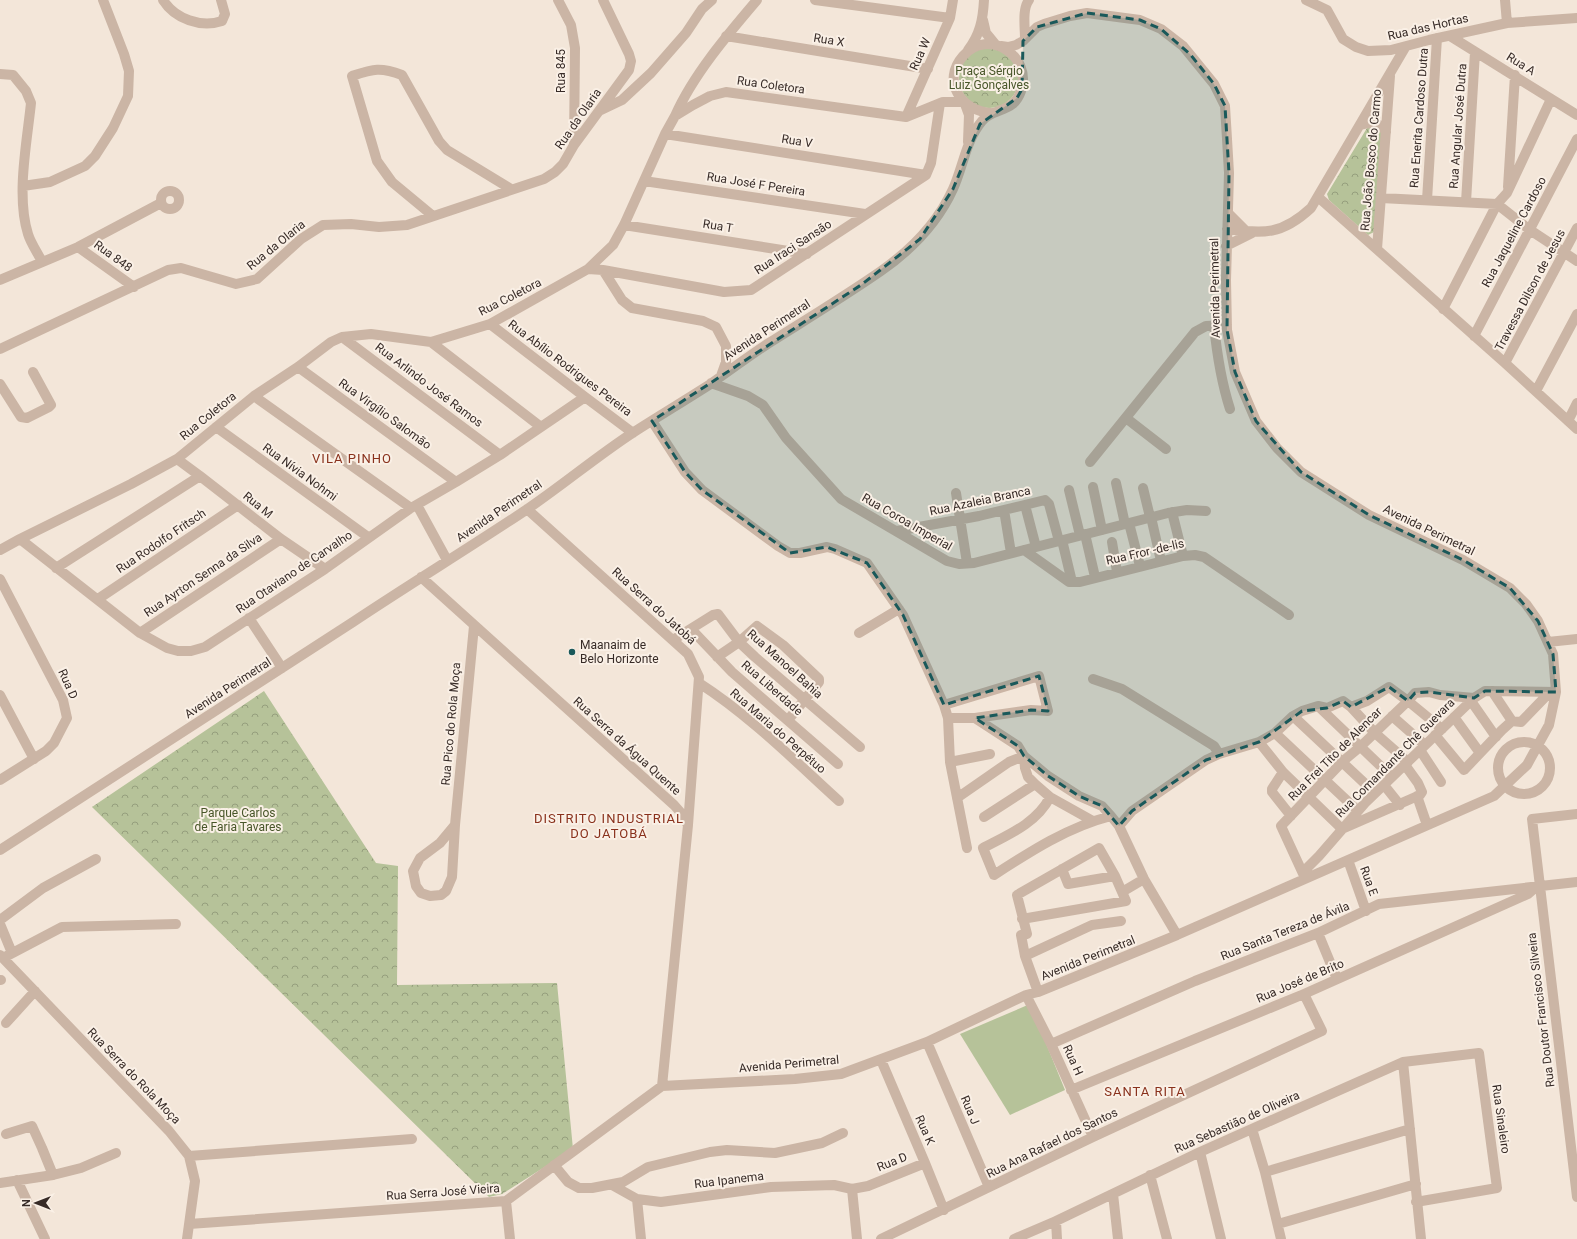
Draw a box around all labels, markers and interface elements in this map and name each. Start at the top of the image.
street label: Rua das Hortas [1386,11,1470,43]
street label: Rua X [813,31,846,49]
street label: Rua W [907,35,933,72]
street label: Rua Enerita Cardoso Dutra [1407,47,1431,189]
street label: Rua 845 [554,49,568,93]
street label: Rua A [1504,50,1538,78]
street label: Rua Angular José Dutra [1447,63,1469,189]
park label: Praça Sérgio Luiz Gonçalves [949,64,1029,92]
street label: Rua Coletora [736,73,806,97]
street label: Rua da Olaria [552,86,604,152]
street label: Rua João Bosco do Carmo [1358,88,1384,231]
street label: Rua V [781,132,814,150]
street label: Rua José F Pereira [706,169,806,199]
street label: Rua Jaqueline Cardoso [1479,174,1549,290]
street label: Rua da Olaria [244,217,308,273]
street label: Rua T [702,217,734,235]
street label: Rua Iraci Sansão [752,217,834,277]
street label: Travessa Dilson de Jesus [1492,227,1568,353]
street label: Rua 848 [91,237,135,275]
street label: Avenida Perimetral [1207,238,1223,338]
street label: Rua Coletora [476,275,544,319]
street label: Avenida Perimetral [721,297,813,363]
street label: Rua Abílio Rodrigues Pereira [505,317,635,419]
street label: Rua Arlindo José Ramos [372,340,486,430]
street label: Rua Virgílio Salomão [336,376,434,452]
street label: Rua Coletora [177,389,239,443]
street label: Rua Nívia Nohmi [260,440,340,504]
district label: VILA PINHO [312,451,392,466]
street label: Avenida Perimetral [453,477,545,545]
street label: Rua Azaleia Branca [928,483,1032,519]
street label: Rua M [240,489,276,521]
street label: Rua Coroa Imperial [859,490,955,554]
street label: Avenida Perimetral [1381,502,1477,558]
street label: Rua Rodolfo Fritsch [114,506,208,576]
street label: Rua Otaviano de Carvalho [233,528,355,616]
street label: Rua Ayrton Senna da Silva [141,530,265,620]
street label: Rua Fror -de-lis [1105,536,1185,568]
street label: Rua Serra do Jatobá [609,565,699,647]
street label: Rua Manoel Bahia [745,627,825,701]
place label: Maanaim de Belo Horizonte [580,638,659,666]
marker: Maanaim de Belo Horizonte [567,647,577,657]
street label: Avenida Perimetral [182,655,274,721]
street label: Rua Liberdade [739,658,805,718]
street label: Rua Pico do Rola Moça [439,662,463,786]
street label: Rua D [55,667,81,701]
street label: Rua Maria do Perpétuo [727,686,829,776]
street label: Rua Serra da Água Quente [570,693,684,798]
street label: Rua Comandante Chê Guevara [1333,696,1457,820]
street label: Rua Frei Tito de Alencar [1285,704,1385,804]
park label: Parque Carlos de Faria Tavares [194,806,282,834]
district label: DISTRITO INDUSTRIAL DO JATOBÁ [534,811,684,841]
street label: Rua E [1357,864,1381,898]
street label: Rua Santa Tereza de Ávila [1218,898,1351,963]
street label: Rua Doutor Francisco Silveira [1525,932,1557,1088]
street label: Avenida Perimetral [1039,933,1137,983]
street label: Rua José de Brito [1254,956,1346,1006]
street label: Rua Serra do Rola Moça [85,1025,183,1127]
street label: Rua H [1060,1043,1086,1077]
street label: Avenida Perimetral [738,1053,840,1075]
district label: SANTA RITA [1104,1084,1186,1099]
street label: Rua Sinaleiro [1489,1084,1513,1155]
street label: Rua Sebastião de Oliveira [1172,1088,1302,1156]
street label: Rua J [958,1093,982,1127]
street label: Rua Ana Rafael dos Santos [984,1105,1120,1181]
street label: Rua K [912,1113,938,1147]
street label: Rua D [875,1150,909,1174]
street label: Rua Ipanema [693,1169,765,1191]
street label: Rua Serra José Vieira [386,1181,500,1203]
north arrow [16,1183,56,1223]
text: N [20,1199,33,1207]

